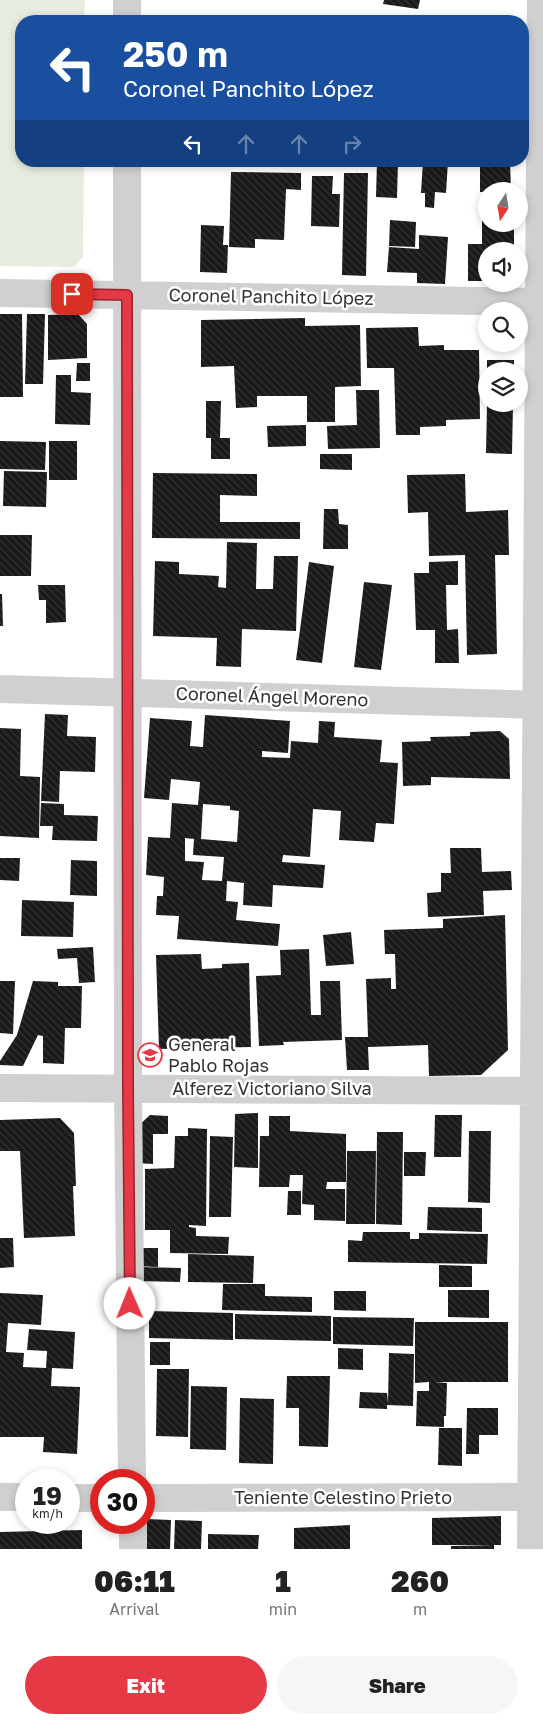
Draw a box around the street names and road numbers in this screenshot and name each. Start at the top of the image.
street label: Coronel Panchito López [168,283,374,309]
street label: Coronel Ángel Moreno [175,682,369,710]
street label: Alferez Victoriano Silva [172,1077,372,1099]
street label: Teniente Celestino Prieto [234,1486,452,1508]

